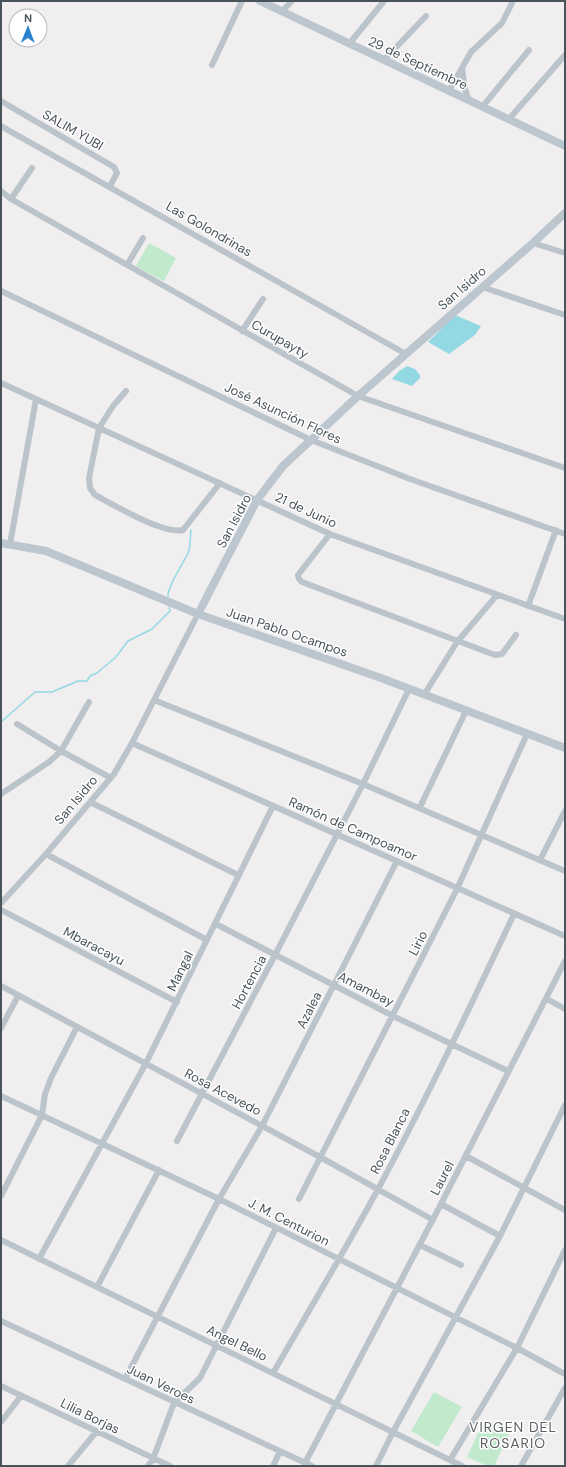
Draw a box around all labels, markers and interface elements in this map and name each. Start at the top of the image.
north arrow [8,8,48,48]
text: N [24,11,32,25]
street label: 29 de Septiembre [365,32,471,94]
street label: SALIM YUBI [40,106,106,154]
street label: Las Golondrinas [163,197,255,261]
street label: San Isidro [434,262,490,314]
street label: Curupayty [248,316,312,362]
street label: José Asunción Flores [222,378,344,448]
street label: 21 de Junio [272,488,340,532]
street label: San Isidro [213,491,255,551]
street label: Juan Pablo Ocampos [224,603,350,661]
street label: San Isidro [51,772,102,828]
street label: Ramón de Campoamor [286,793,420,865]
street label: Mbaracayu [60,923,128,969]
street label: Lirio [405,927,432,958]
street label: Mangal [163,948,197,994]
street label: Hortencia [228,952,270,1012]
street label: Amambay [335,968,397,1010]
street label: Azalea [293,989,325,1031]
street label: Rosa Acevedo [182,1065,265,1120]
street label: Rosa Blanca [366,1105,414,1177]
street label: Laurel [426,1158,458,1198]
street label: J. M. Centurion [245,1194,333,1250]
street label: Angel Bello [204,1321,270,1365]
street label: Juan Veroes [124,1360,198,1408]
street label: Lilia Borjas [58,1394,122,1438]
district label: VIRGEN DEL ROSARIO [469,1418,557,1452]

